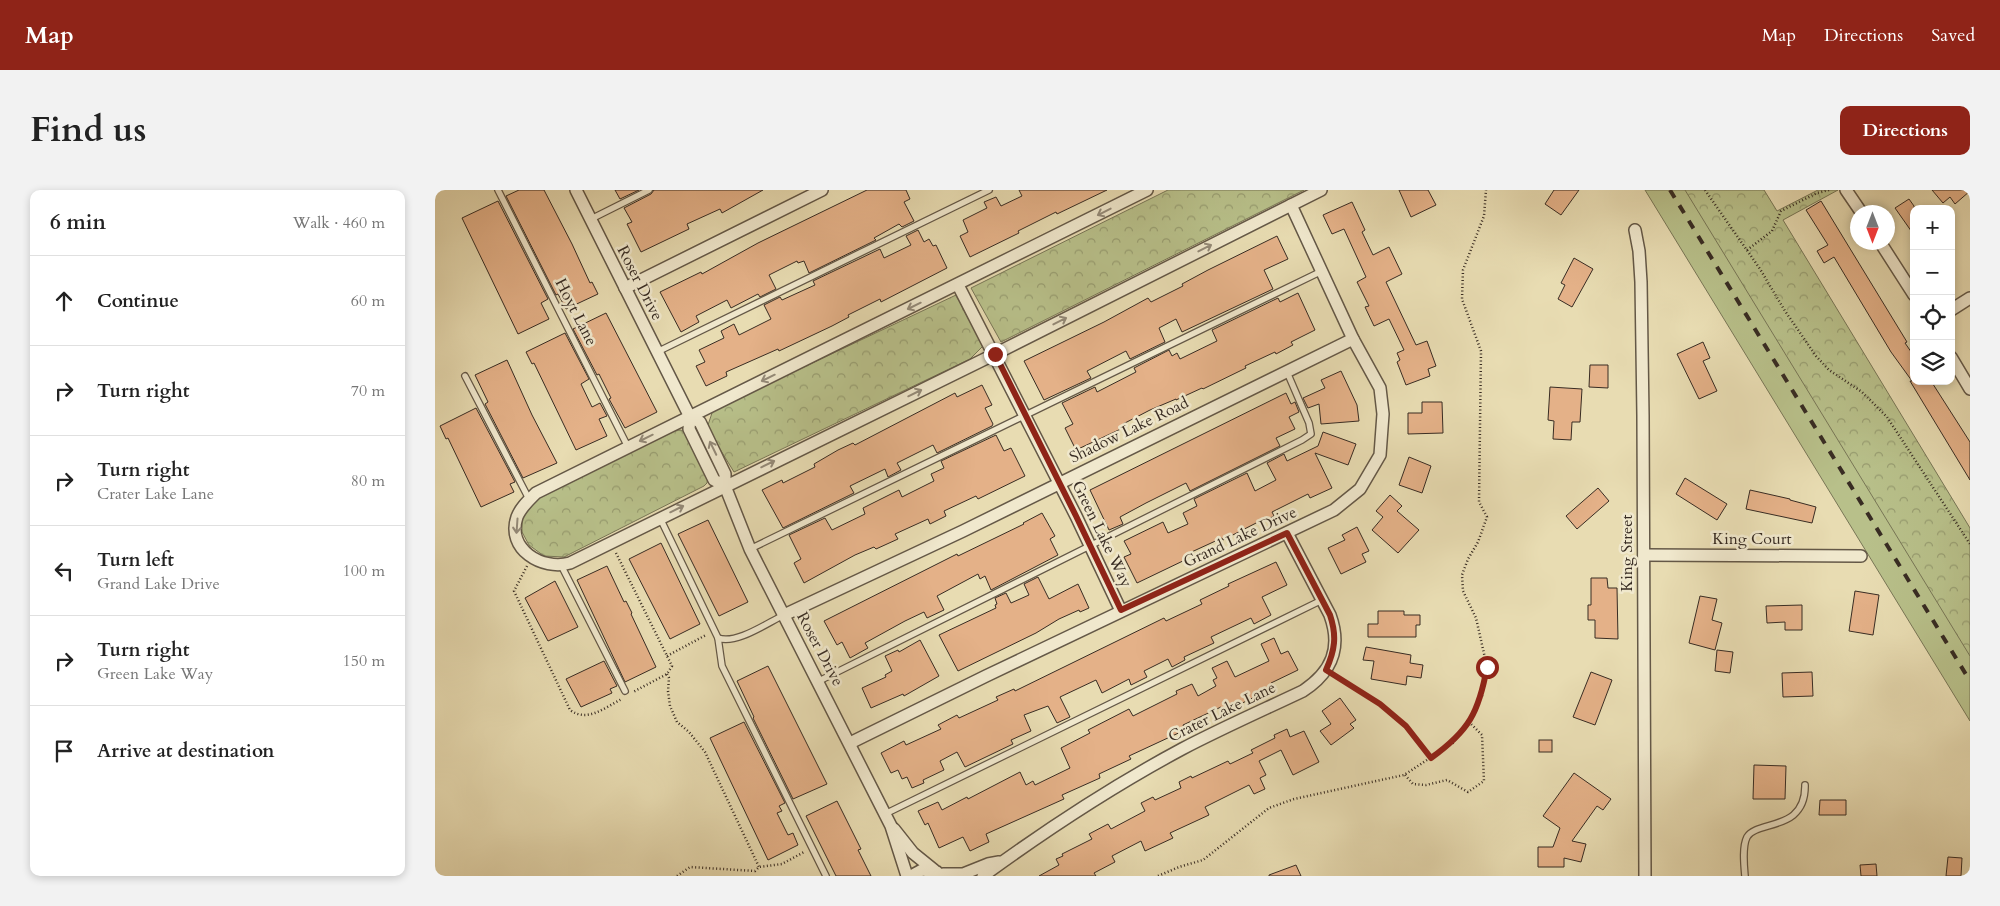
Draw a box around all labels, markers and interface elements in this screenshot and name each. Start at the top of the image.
text: Map [25,19,74,52]
text: Map [1762,23,1796,48]
text: Directions [1824,23,1903,48]
text: Saved [1931,23,1975,48]
text: Find us [30,106,146,154]
button: Directions [1840,106,1970,155]
north arrow [1850,205,1895,250]
map controls [1910,205,1955,385]
button: + [1910,205,1955,250]
one-way arrow [1096,207,1111,217]
text: 6 min [50,208,106,237]
text: Walk · 460 m [293,212,385,234]
street label: Roser Drive [612,242,668,324]
one-way arrow [1197,243,1212,252]
button: − [1910,250,1955,295]
street label: Hoyt Lane [550,275,602,349]
icon: ahead [50,287,78,315]
text: Continue [97,288,179,314]
text: 60 m [351,290,385,312]
button: locate [1910,295,1955,340]
one-way arrow [907,302,922,311]
one-way arrow [1052,316,1067,325]
button: layers [1910,340,1955,385]
route end [984,343,1007,366]
one-way arrow [761,373,776,383]
icon: right [50,377,78,405]
text: Turn right [97,378,189,404]
text: 70 m [351,380,385,402]
one-way arrow [907,388,922,398]
street label: Shadow Lake Road [1066,391,1193,468]
one-way arrow [639,434,654,444]
one-way arrow [707,441,717,456]
text: Turn right [97,457,189,483]
one-way arrow [761,459,776,469]
icon: right [50,467,78,495]
text: 80 m [351,470,385,492]
street label: Green Lake Way [1067,477,1138,592]
text: Crater Lake Lane [97,483,214,505]
street label: Grand Lake Drive [1180,501,1300,573]
one-way arrow [669,504,684,513]
street label: King Street [1616,514,1638,592]
one-way arrow [512,517,522,533]
street label: King Court [1712,528,1792,550]
text: Turn left [97,547,174,573]
icon: left [50,557,78,585]
text: 100 m [343,560,385,582]
text: Grand Lake Drive [97,573,220,595]
street label: Roser Drive [791,608,849,690]
text: Turn right [97,637,189,663]
icon: right [50,647,78,675]
text: 150 m [343,650,385,672]
route start [1476,656,1499,679]
text: Green Lake Way [97,663,213,685]
street label: Crater Lake Lane [1165,676,1279,748]
icon: arrive [50,737,78,765]
text: Arrive at destination [97,738,274,764]

